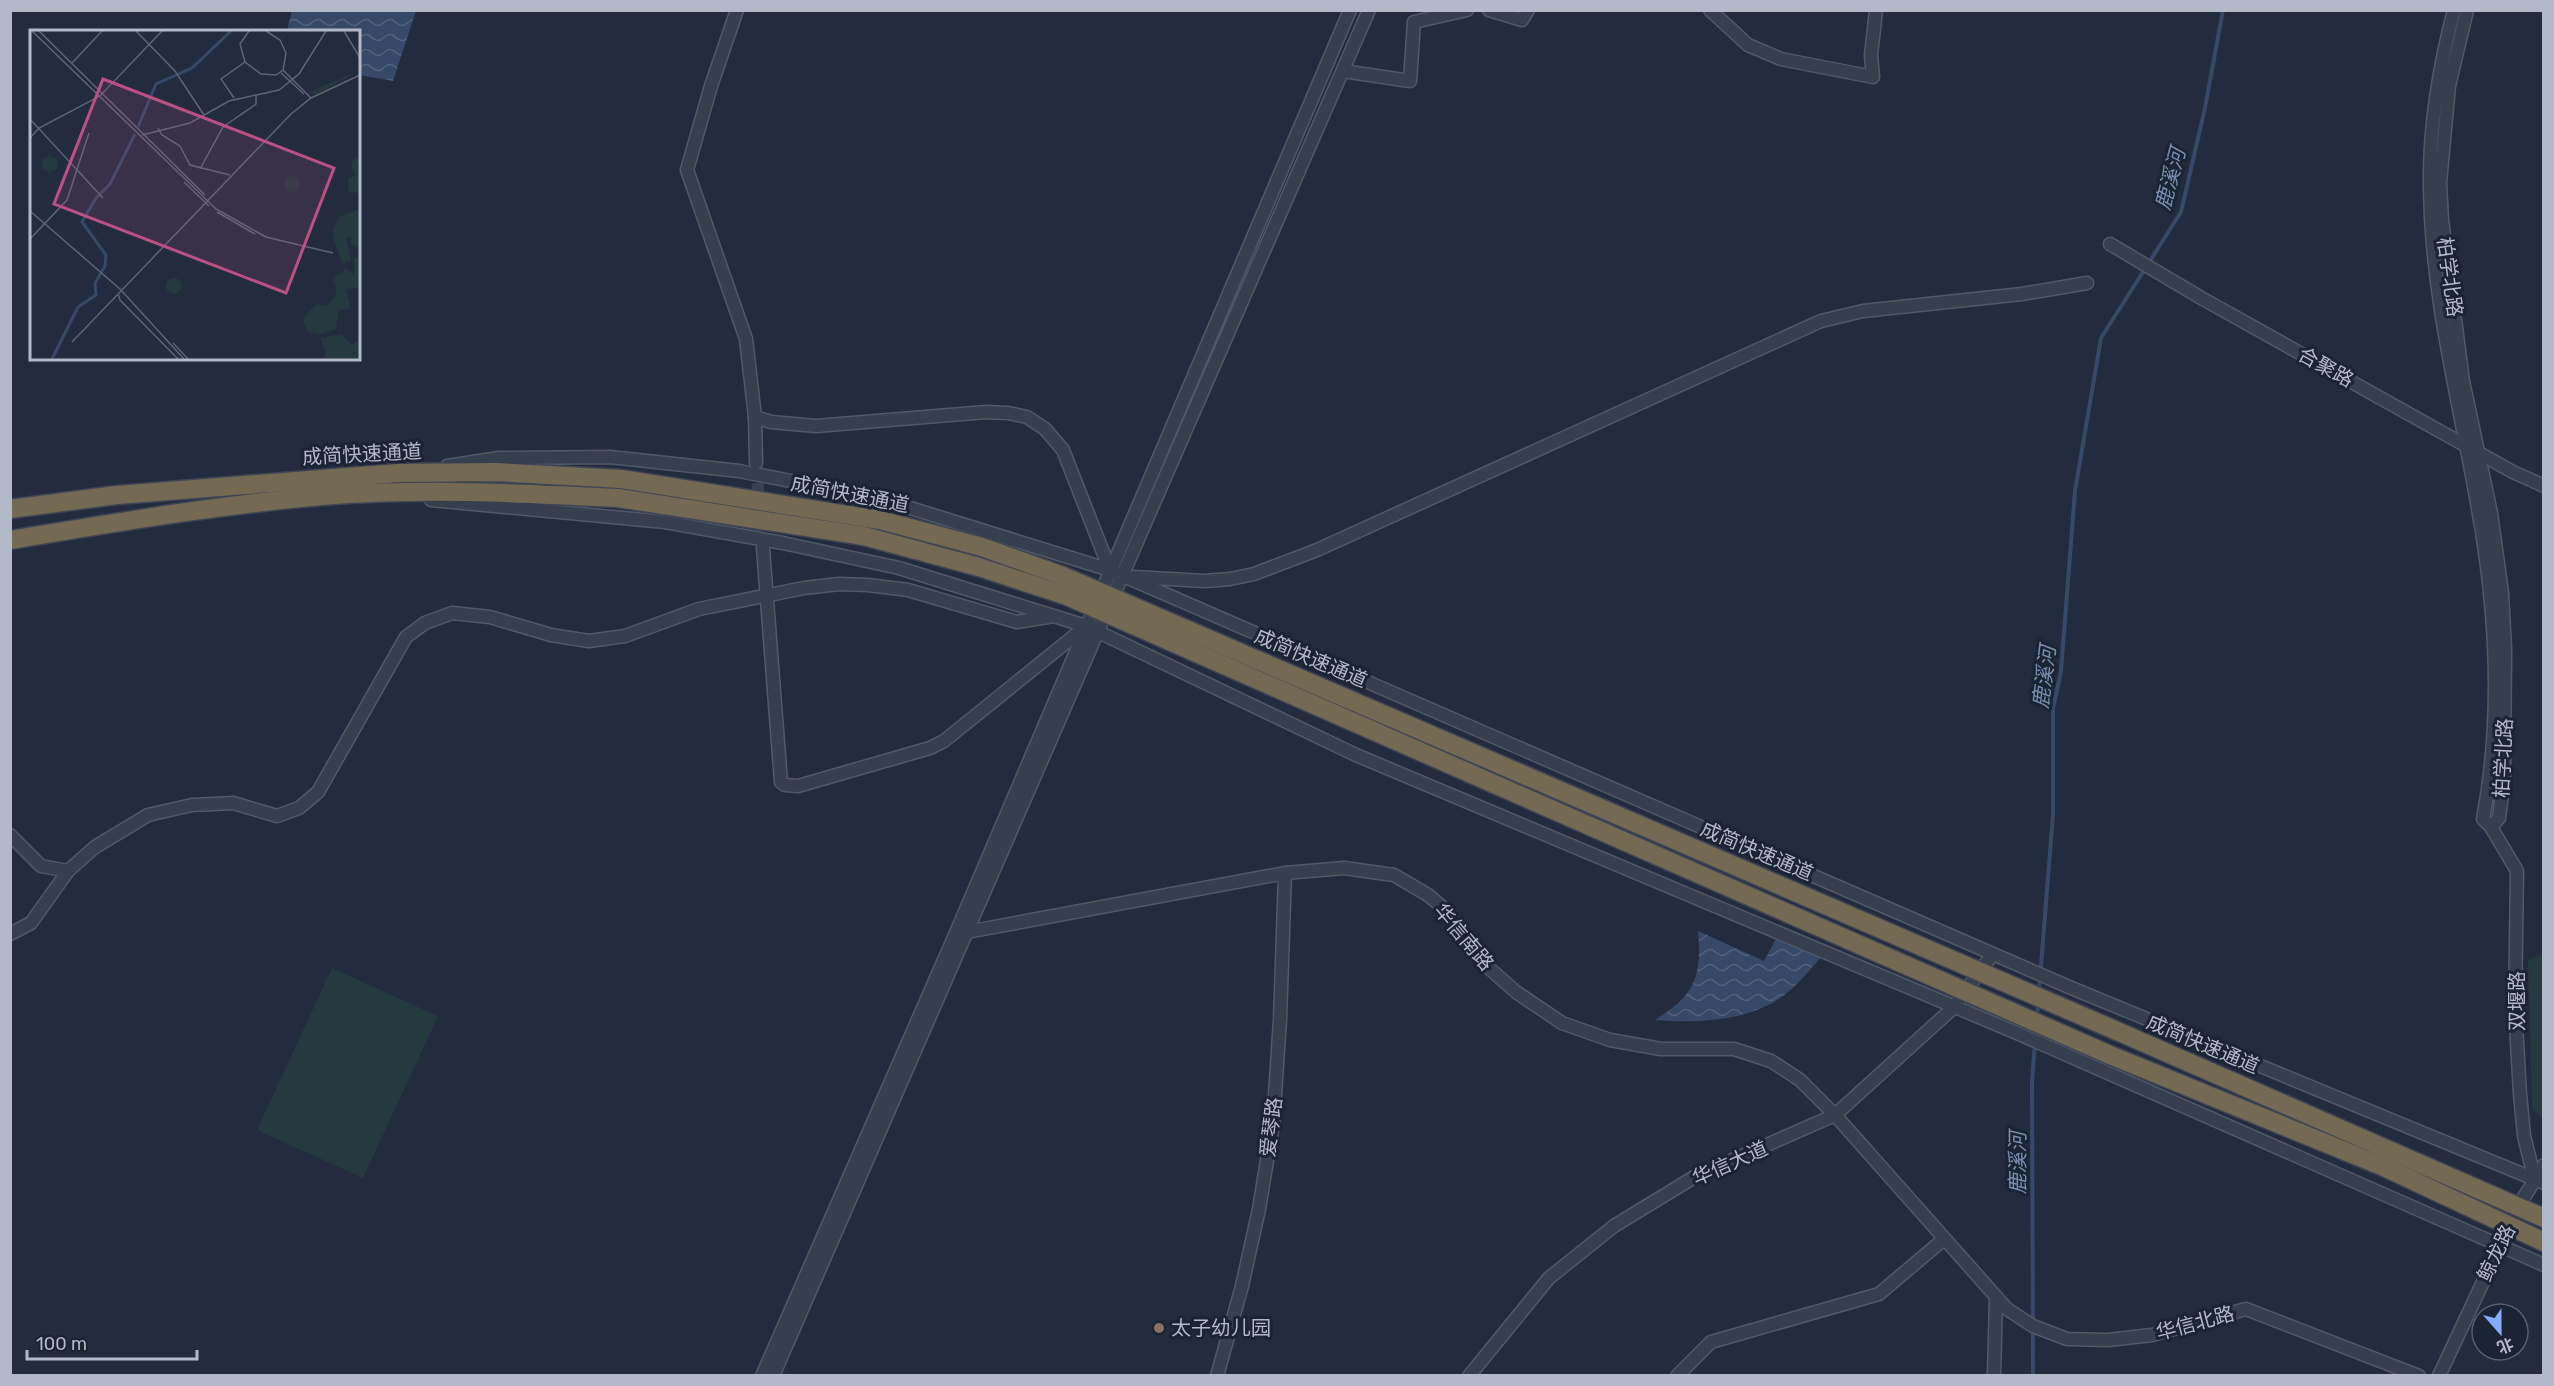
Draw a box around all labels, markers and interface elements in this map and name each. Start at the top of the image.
inset map [30,30,360,360]
water label: 鹿溪河 [2150,141,2191,213]
street label: 柏学北路 [2433,236,2467,318]
street label: 合聚路 [2294,342,2358,392]
street label: 成简快速通道 [301,439,423,469]
street label: 成简快速通道 [789,471,911,517]
street label: 成简快速通道 [1251,624,1371,692]
water label: 鹿溪河 [2028,640,2061,710]
street label: 柏学北路 [2489,717,2517,799]
street label: 成简快速通道 [1697,817,1817,885]
street label: 华信南路 [1429,899,1499,975]
street label: 双堰路 [2505,971,2529,1031]
street label: 成简快速通道 [2143,1010,2263,1078]
street label: 爱琴路 [1255,1096,1287,1158]
water label: 鹿溪河 [2005,1128,2030,1195]
street label: 华信大道 [1689,1136,1771,1190]
street label: 鲸龙路 [2472,1221,2520,1285]
street label: 华信北路 [2153,1301,2237,1345]
north arrow [2470,1302,2530,1362]
place label: 太子幼儿园 [1171,1316,1271,1340]
marker: 太子幼儿园 [1152,1321,1166,1335]
scale bar [27,1323,196,1361]
text: 100 m [36,1333,87,1355]
text: 北 [2494,1334,2516,1357]

